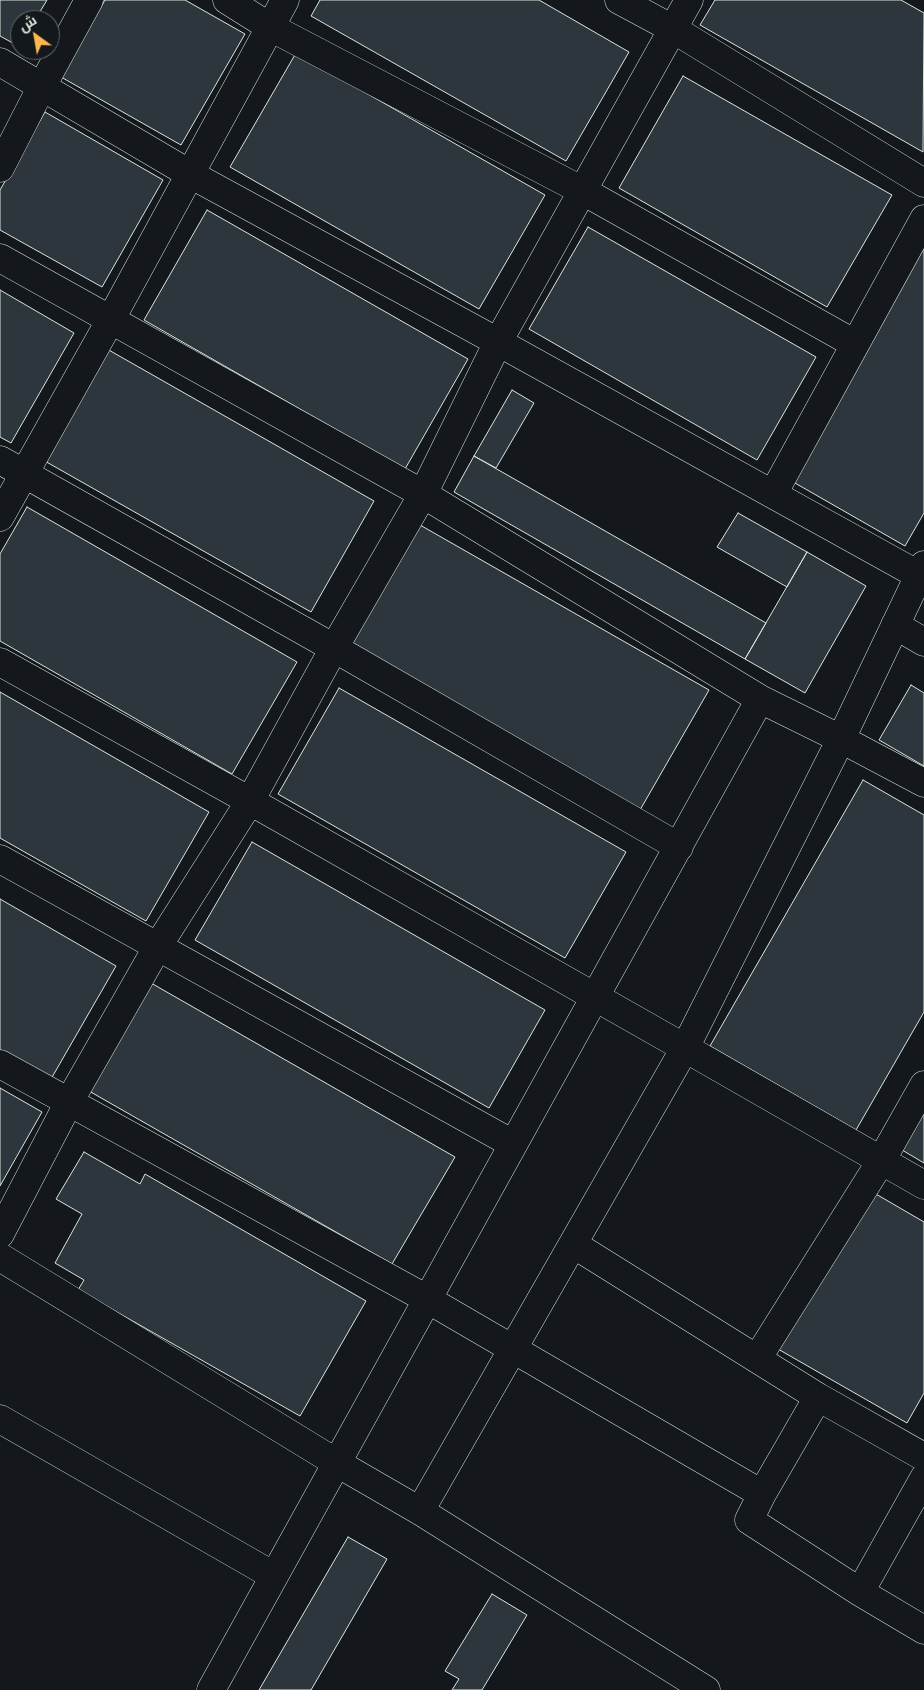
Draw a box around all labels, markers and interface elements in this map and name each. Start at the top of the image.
north arrow [10,10,60,60]
text: ش [15,11,39,35]

